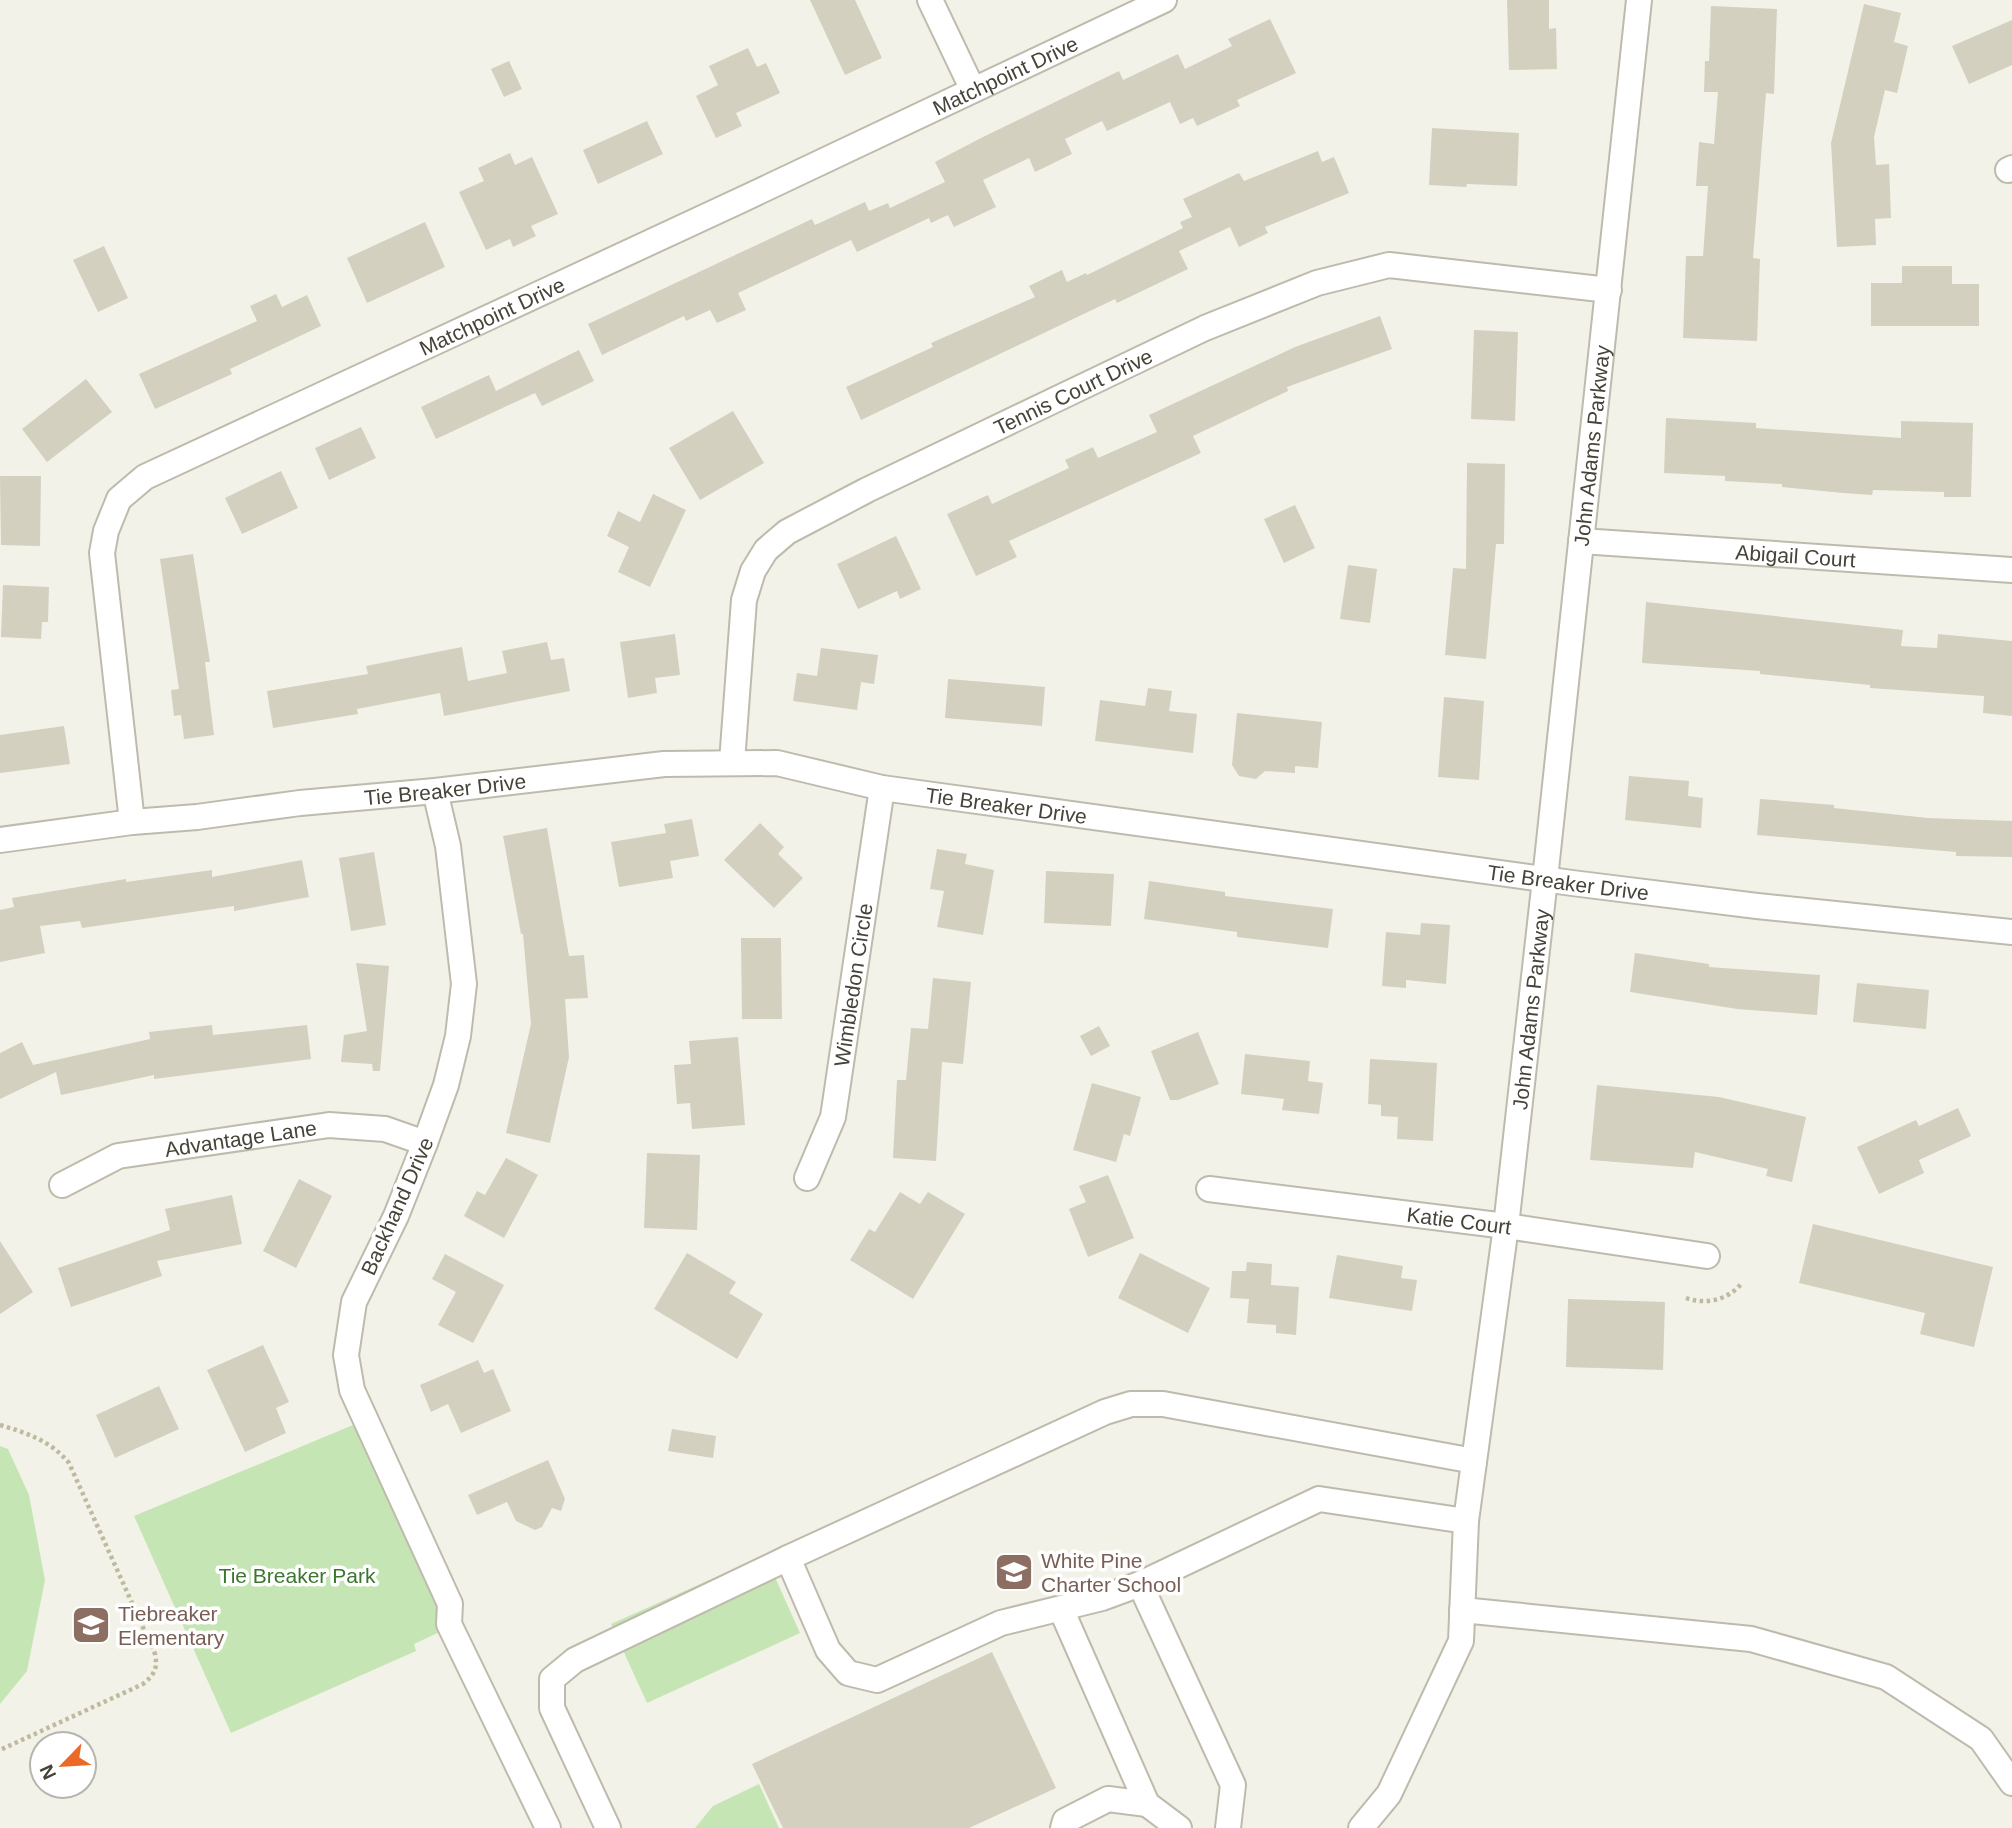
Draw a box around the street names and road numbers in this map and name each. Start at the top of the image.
street label: Matchpoint Drive [929,31,1081,119]
street label: Matchpoint Drive [415,272,568,360]
street label: John Adams Parkway [1569,343,1614,547]
street label: Tennis Court Drive [990,344,1156,439]
street label: Abigail Court [1735,540,1856,571]
street label: Tie Breaker Drive [363,769,527,809]
street label: Tie Breaker Drive [924,783,1089,828]
street label: Tie Breaker Drive [1486,860,1650,904]
street label: Wimbledon Circle [829,902,876,1068]
street label: John Adams Parkway [1508,907,1553,1111]
street label: Advantage Lane [163,1115,318,1160]
street label: Backhand Drive [356,1134,438,1278]
street label: Katie Court [1405,1202,1513,1238]

